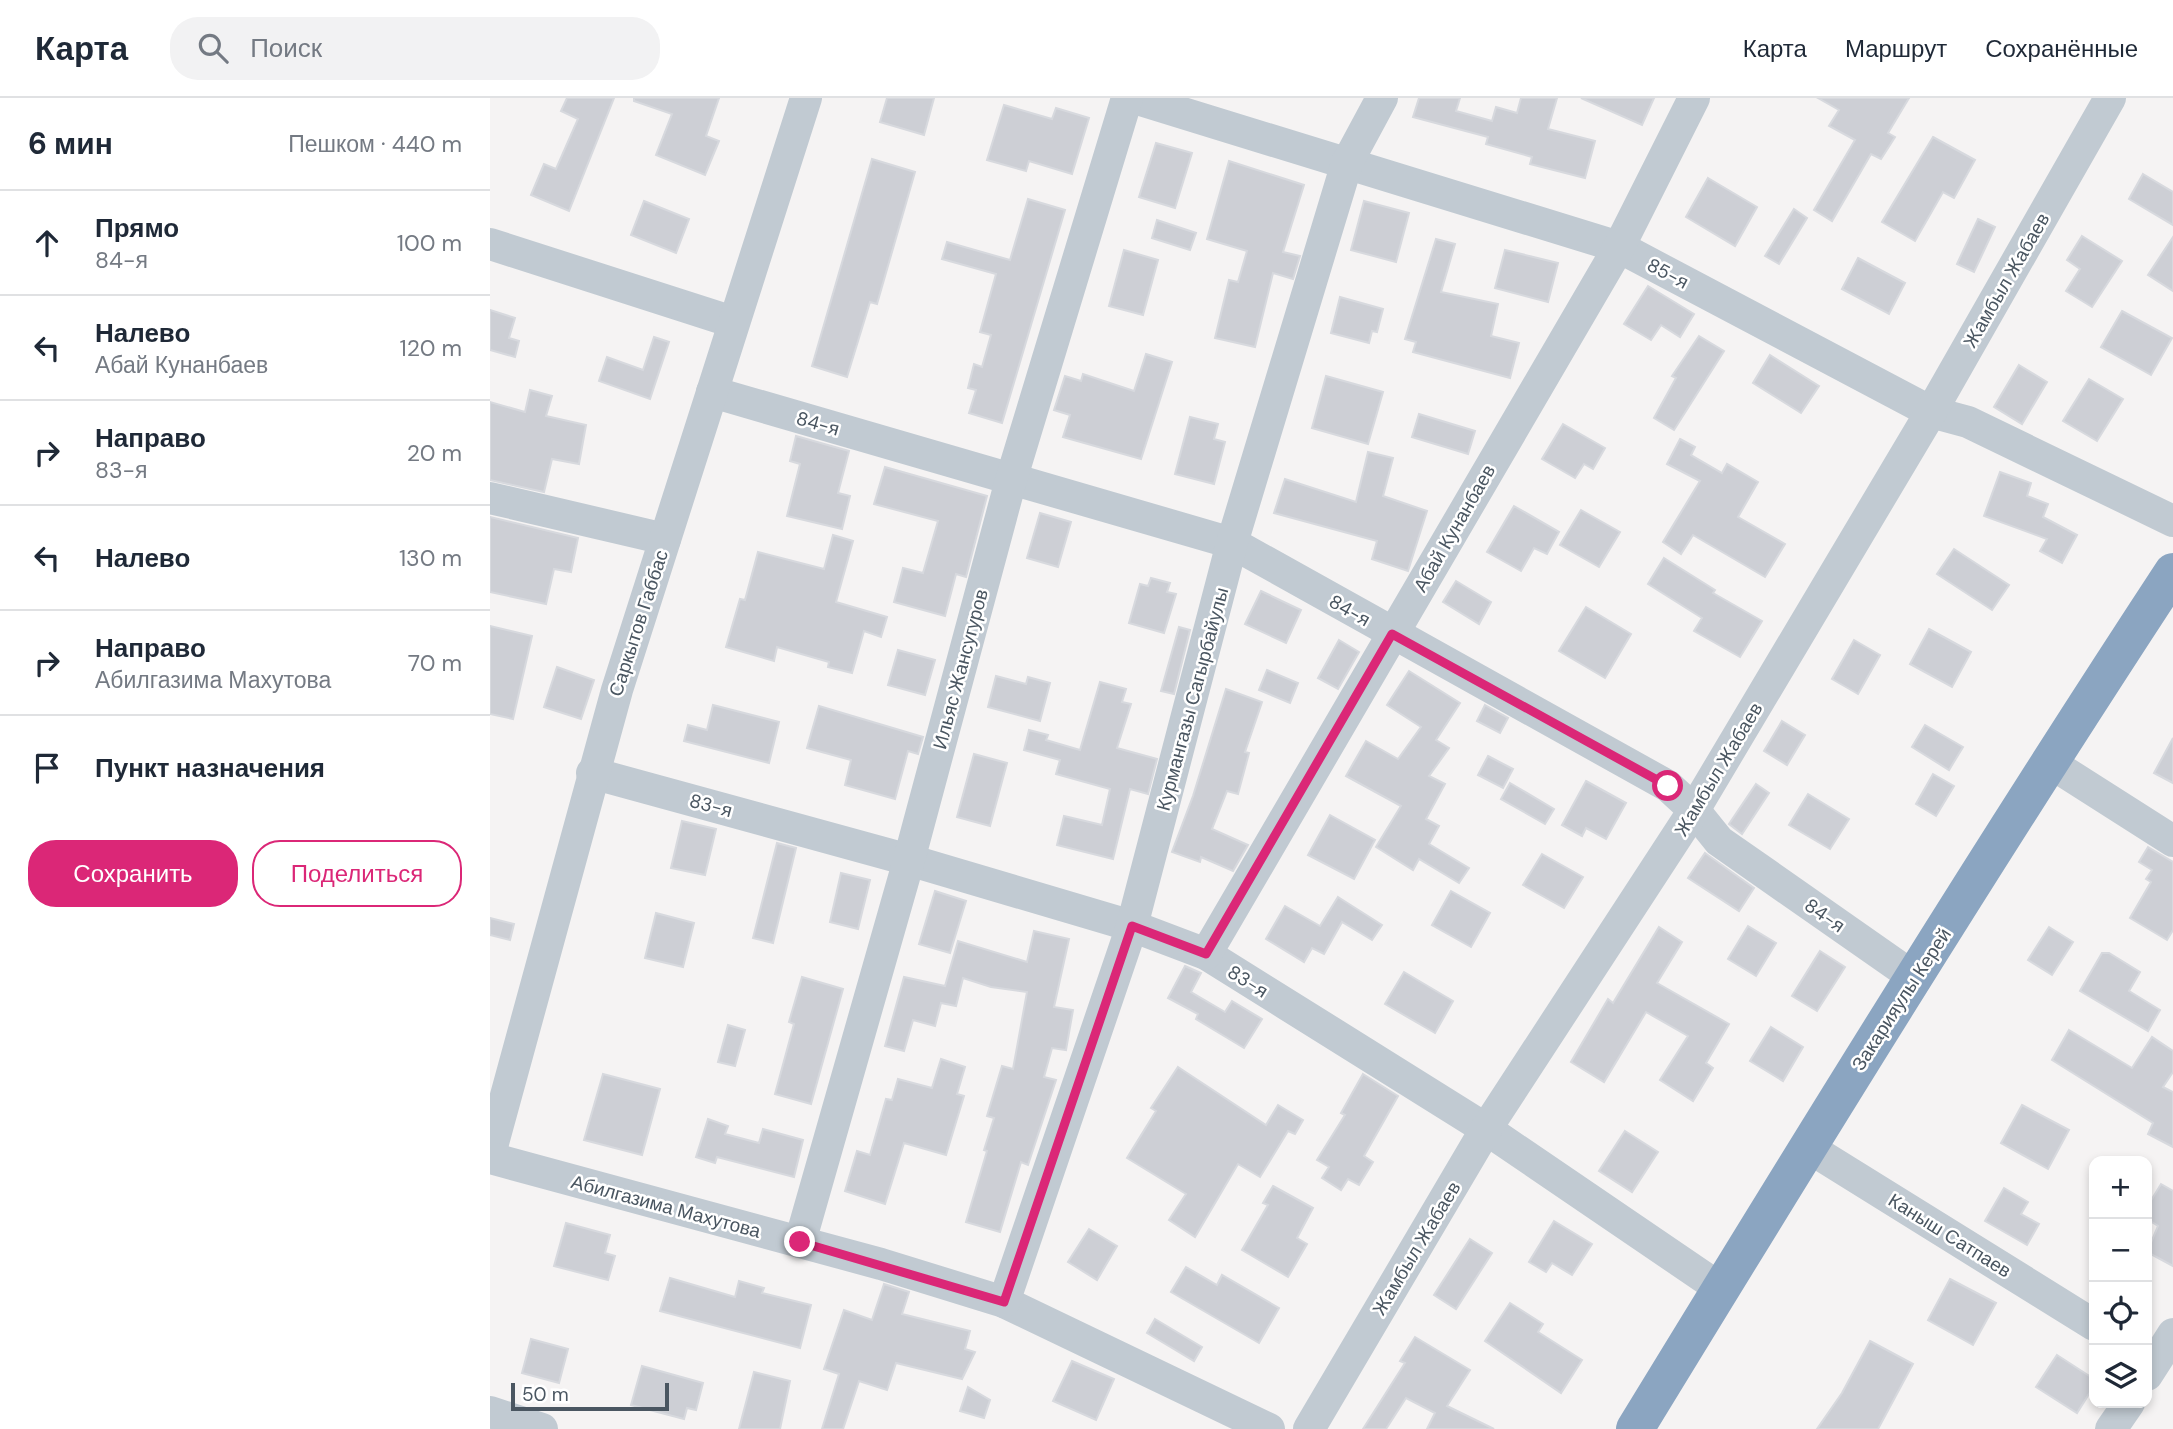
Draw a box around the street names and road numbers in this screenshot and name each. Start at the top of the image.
street label: Жамбыл Жабаев [1958,208,2055,352]
street label: 85-я [1643,252,1693,295]
street label: 84-я [793,405,842,442]
street label: Абай Кунанбаев [1408,460,1501,596]
street label: Саркытов Габбас [603,547,674,700]
street label: Курмангазы Сагырбайулы [1151,585,1234,814]
street label: Ильяс Жансугуров [927,586,994,752]
street label: 84-я [1325,589,1375,632]
street label: Жамбыл Жабаев [1669,698,1768,841]
street label: 83-я [687,788,735,823]
street label: 84-я [1800,893,1850,938]
street label: Закарияулы Керей [1846,923,1957,1075]
street label: 83-я [1223,959,1273,1004]
street label: Абилгазима Махутова [568,1169,764,1244]
street label: Жамбыл Жабаев [1367,1177,1466,1320]
street label: Каныш Сатпаев [1884,1188,2016,1283]

